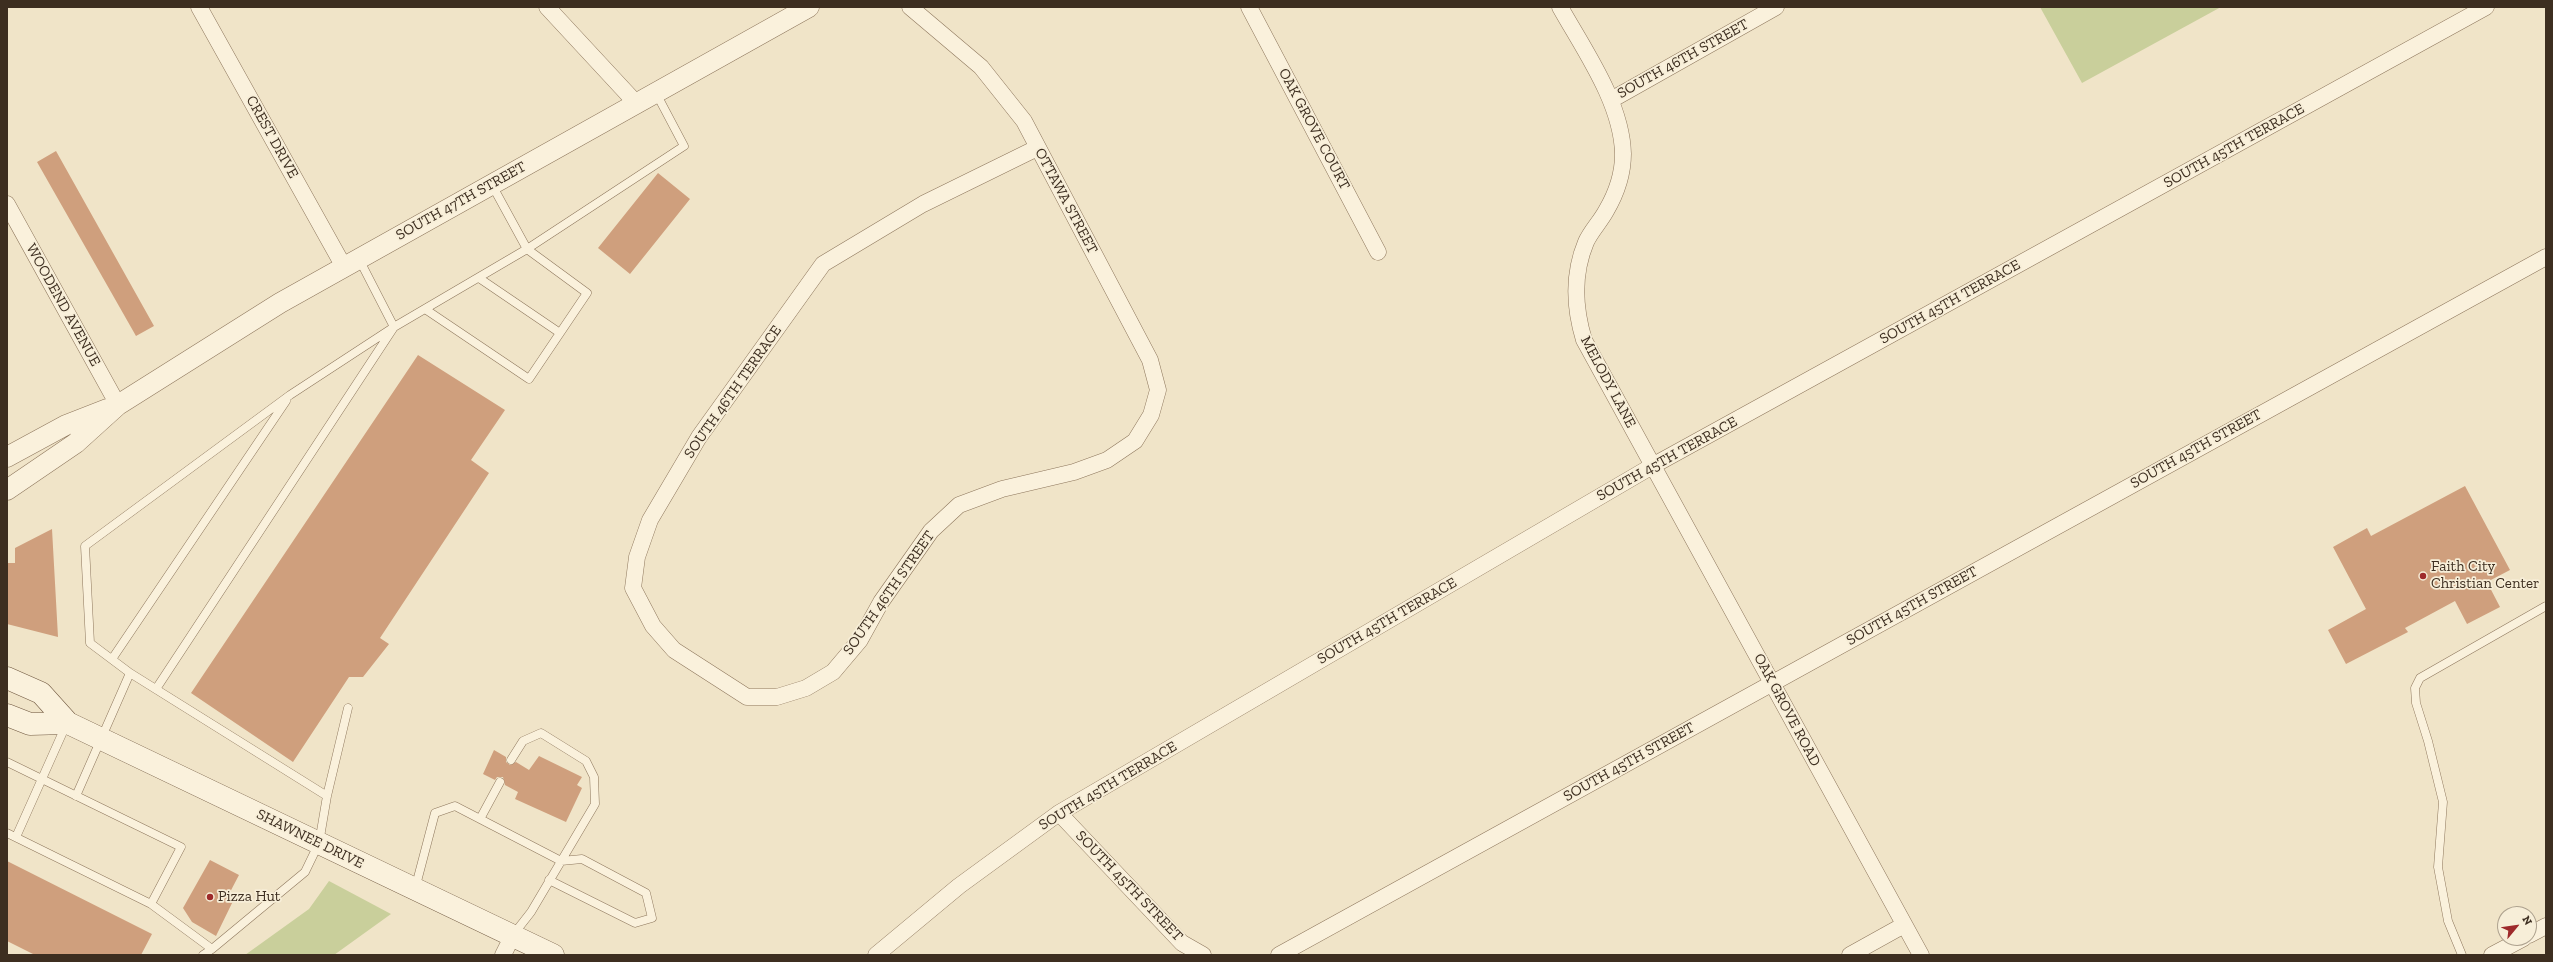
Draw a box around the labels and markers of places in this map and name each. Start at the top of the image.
place label: Faith City Christian Center [2431,558,2539,593]
marker: Faith City Christian Center [2418,571,2428,581]
place label: Pizza Hut [218,888,280,906]
marker: Pizza Hut [205,892,215,902]

